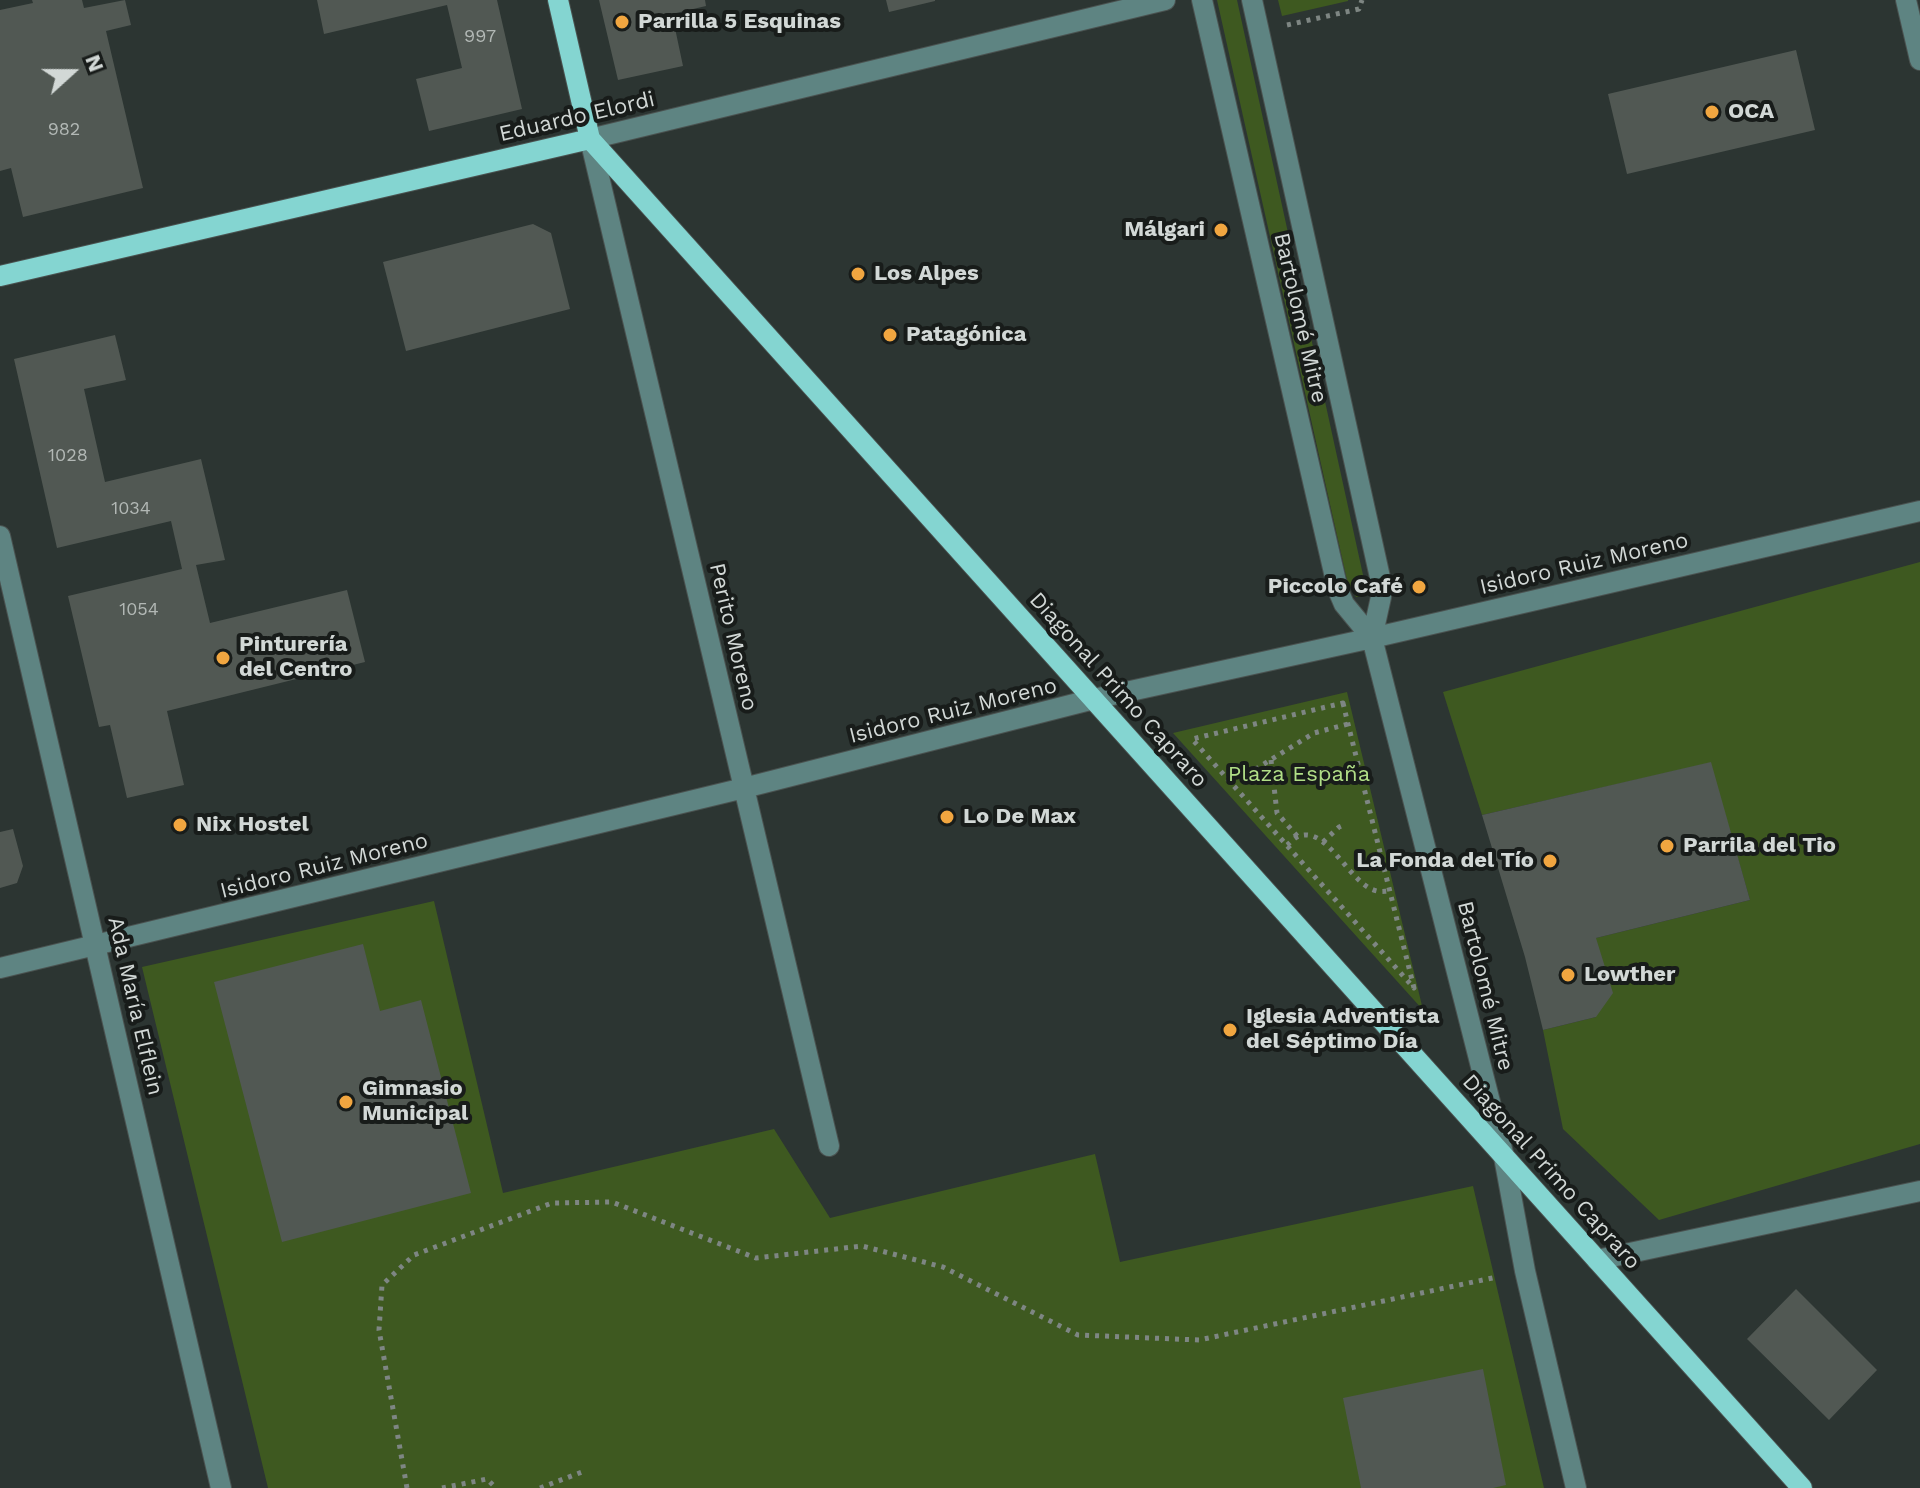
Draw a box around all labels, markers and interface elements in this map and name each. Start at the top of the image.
place label: Parrilla 5 Esquinas [638,9,841,35]
marker: Parrilla 5 Esquinas [613,13,631,31]
house number: 997 [464,26,496,48]
north arrow [32,32,112,112]
text: N [80,51,109,75]
street label: Eduardo Elordi [497,86,657,148]
place label: OCA [1728,99,1774,125]
marker: OCA [1703,103,1721,121]
house number: 982 [48,119,80,141]
place label: Málgari [1124,217,1205,243]
marker: Málgari [1212,221,1230,239]
street label: Bartolomé Mitre [1268,230,1332,406]
place label: Los Alpes [874,261,979,287]
marker: Los Alpes [849,265,867,283]
place label: Patagónica [906,322,1026,348]
marker: Patagónica [881,326,899,344]
house number: 1028 [48,445,88,467]
house number: 1034 [111,498,151,520]
street label: Isidoro Ruiz Moreno [1477,527,1691,601]
street label: Perito Moreno [703,561,763,713]
place label: Piccolo Café [1268,574,1403,600]
marker: Piccolo Café [1410,578,1428,596]
street label: Diagonal Primo Capraro [1023,587,1213,793]
house number: 1054 [119,599,159,621]
place label: Pinturería del Centro [239,632,352,684]
marker: Pinturería del Centro [214,649,232,667]
street label: Isidoro Ruiz Moreno [846,672,1060,750]
park label: Plaza España [1228,762,1370,788]
place label: Lo De Max [963,804,1076,830]
marker: Lo De Max [938,808,956,826]
place label: Nix Hostel [196,812,309,838]
marker: Nix Hostel [171,816,189,834]
street label: Isidoro Ruiz Moreno [217,827,431,905]
place label: Parrila del Tio [1683,833,1836,859]
marker: Parrila del Tio [1658,837,1676,855]
place label: La Fonda del Tío [1356,848,1534,874]
marker: La Fonda del Tío [1541,852,1559,870]
street label: Bartolomé Mitre [1451,898,1519,1074]
street label: Ada María Elflein [102,914,168,1098]
place label: Lowther [1584,962,1676,988]
marker: Lowther [1559,966,1577,984]
place label: Iglesia Adventista del Séptimo Día [1246,1004,1439,1056]
marker: Iglesia Adventista del Séptimo Día [1221,1021,1239,1039]
street label: Diagonal Primo Capraro [1456,1069,1646,1275]
place label: Gimnasio Municipal [362,1076,468,1128]
marker: Gimnasio Municipal [337,1093,355,1111]

